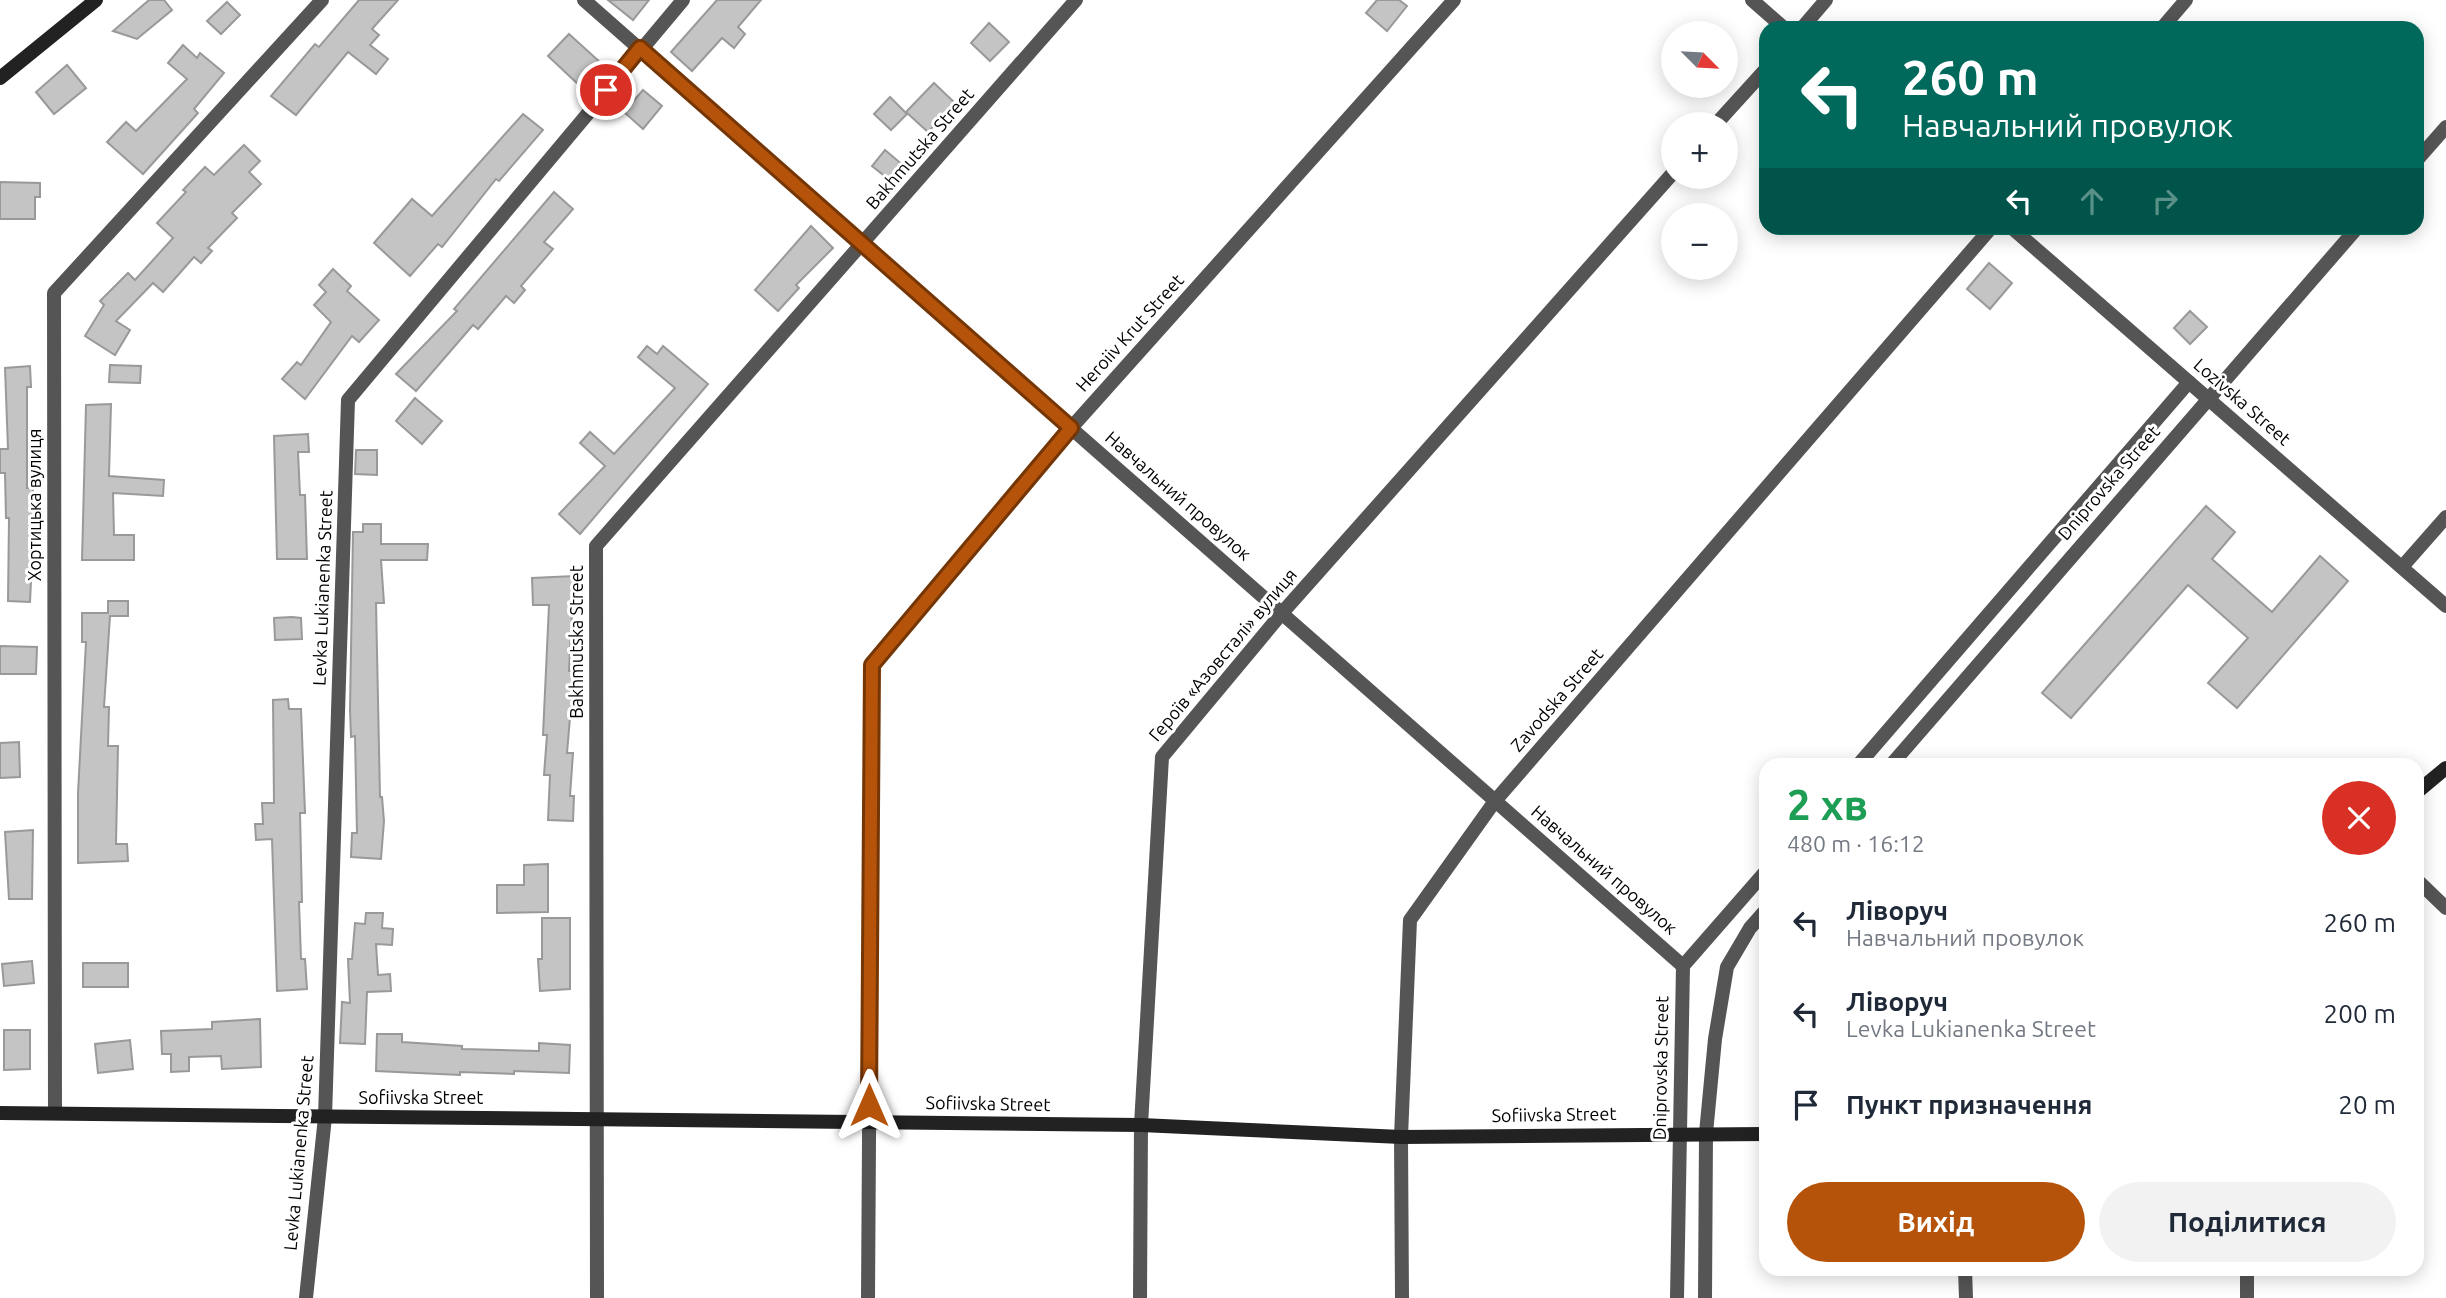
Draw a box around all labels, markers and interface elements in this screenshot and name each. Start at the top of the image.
north arrow [1661,21,1738,98]
map controls [1661,21,1738,280]
icon: left [1787,49,1878,140]
text: 260 m [1902,49,2039,104]
pin [576,60,636,120]
icon: arrive [587,71,625,109]
street label: Bakhmutska Street [861,84,977,213]
text: Навчальний провулок [1902,107,2233,143]
button: + [1661,112,1738,189]
icon: left [2000,182,2038,220]
icon: ahead [2073,182,2111,220]
icon: right [2146,182,2184,220]
button: − [1661,203,1738,280]
street label: Heroiiv Krut Street [1071,270,1187,395]
street label: Lozivska Street [2190,354,2295,449]
street label: Dniprovska Street [2053,421,2163,543]
street label: Навчальний провулок [1102,427,1255,564]
street label: Хортицька вулиця [24,429,44,581]
street label: Levka Lukianenka Street [309,490,335,686]
street label: Героїв «Азовсталі» вулиця [1144,564,1300,745]
street label: Bakhmutska Street [566,565,586,719]
street label: Zavodska Street [1506,644,1606,755]
text: 2 хв [1787,781,1868,828]
button: close [2322,781,2396,855]
street label: Навчальний провулок [1528,801,1681,938]
text: 480 m · 16:12 [1787,831,1925,856]
text: Ліворуч [1846,896,1948,925]
icon: left [1787,904,1825,942]
text: 260 m [2324,908,2396,937]
text: Навчальний провулок [1846,925,2084,950]
text: Ліворуч [1846,987,1948,1016]
icon: left [1787,995,1825,1033]
street label: Dniprovska Street [1649,996,1671,1140]
text: 200 m [2324,999,2396,1028]
text: Levka Lukianenka Street [1846,1016,2096,1041]
street label: Levka Lukianenka Street [280,1055,316,1251]
position arrow [832,1068,906,1142]
icon: arrive [1787,1086,1825,1124]
street label: Sofiivska Street [359,1087,483,1107]
text: Пункт призначення [1846,1090,2092,1119]
text: 20 m [2338,1090,2396,1119]
street label: Sofiivska Street [925,1092,1051,1114]
street label: Sofiivska Street [1491,1103,1617,1125]
button: Вихід [1787,1182,2085,1262]
button: Поділитися [2099,1182,2396,1262]

